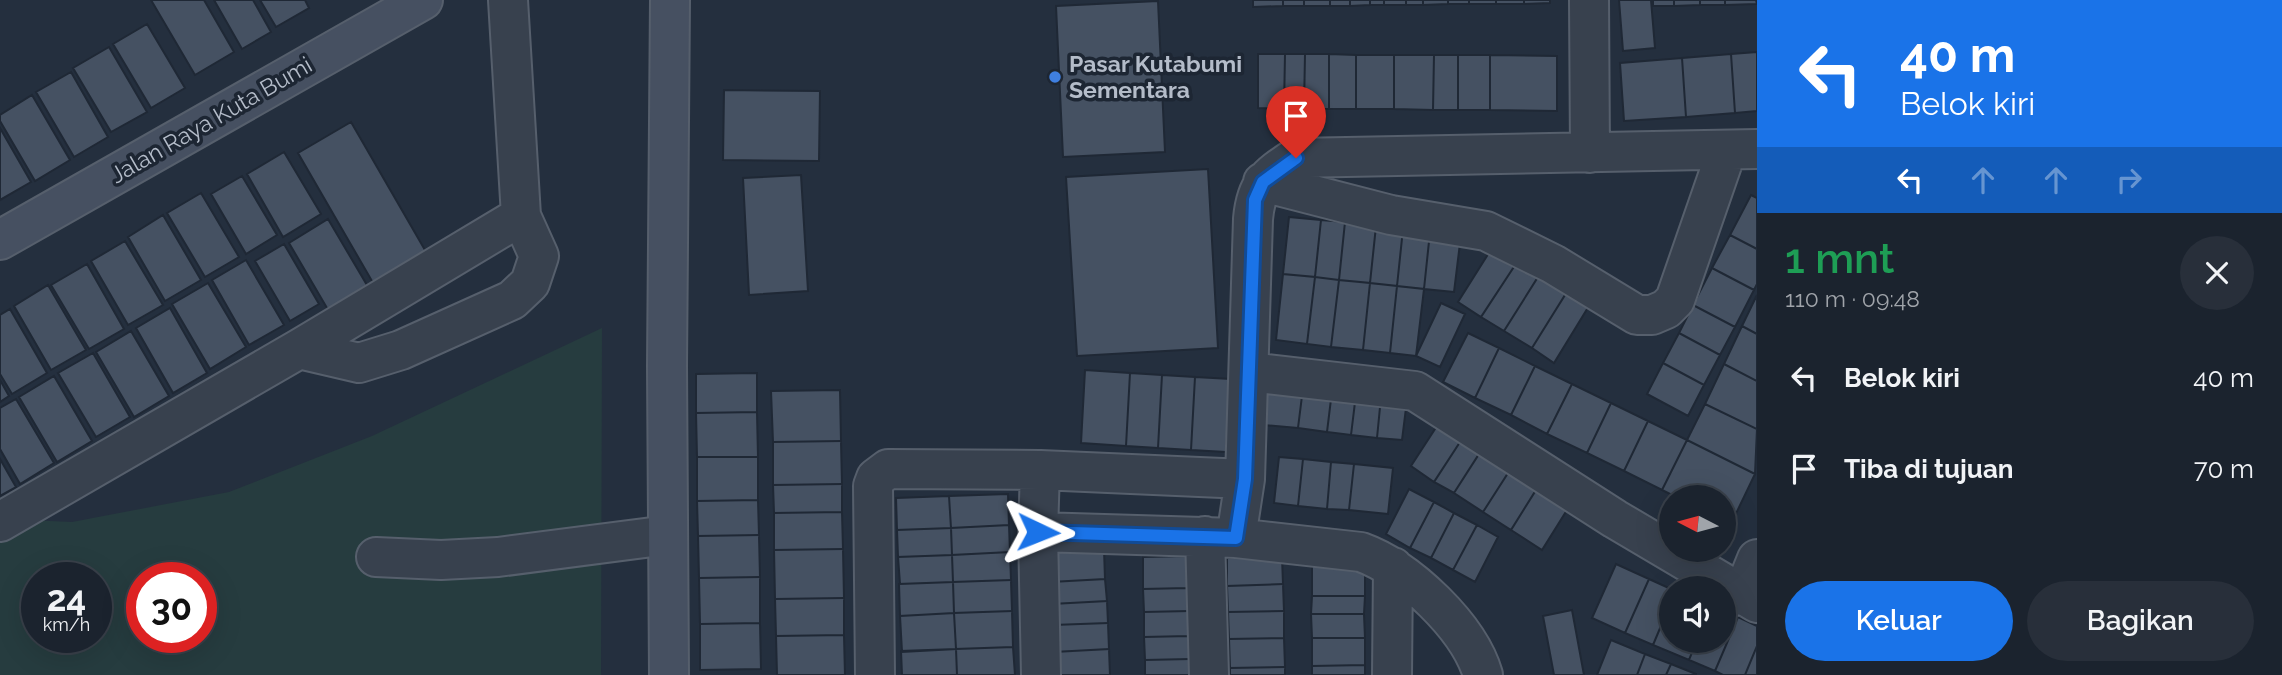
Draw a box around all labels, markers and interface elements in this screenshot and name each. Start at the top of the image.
text: 40 m [1900,26,2015,83]
icon: left [1785,28,1876,119]
place label: Pasar Kutabumi Sementara [1069,50,1242,103]
street label: Jalan Raya Kuta Bumi [105,51,316,188]
marker: Pasar Kutabumi Sementara [1047,69,1063,85]
text: Belok kiri [1900,85,2035,122]
pin [1266,86,1326,158]
icon: arrive [1277,97,1315,135]
icon: left [1891,161,1929,199]
icon: ahead [1964,161,2002,199]
icon: ahead [2037,161,2075,199]
icon: right [2110,161,2148,199]
text: 1 mnt [1785,234,1894,283]
button: close [2180,236,2254,310]
text: 110 m · 09:48 [1785,285,1920,312]
icon: left [1785,359,1823,397]
text: Belok kiri [1844,363,1960,393]
text: 40 m [2193,363,2254,393]
icon: arrive [1785,450,1823,488]
text: Tiba di tujuan [1844,454,2014,484]
text: 70 m [2194,454,2254,484]
north arrow [1659,485,1736,562]
map controls [1659,485,1736,653]
position arrow [1001,495,1075,569]
speed limit sign: 30 [126,562,217,653]
button: sound [1659,576,1736,653]
text: 24 [47,578,86,619]
button: Keluar [1785,581,2013,661]
button: Bagikan [2027,581,2254,661]
text: km/h [43,614,90,635]

